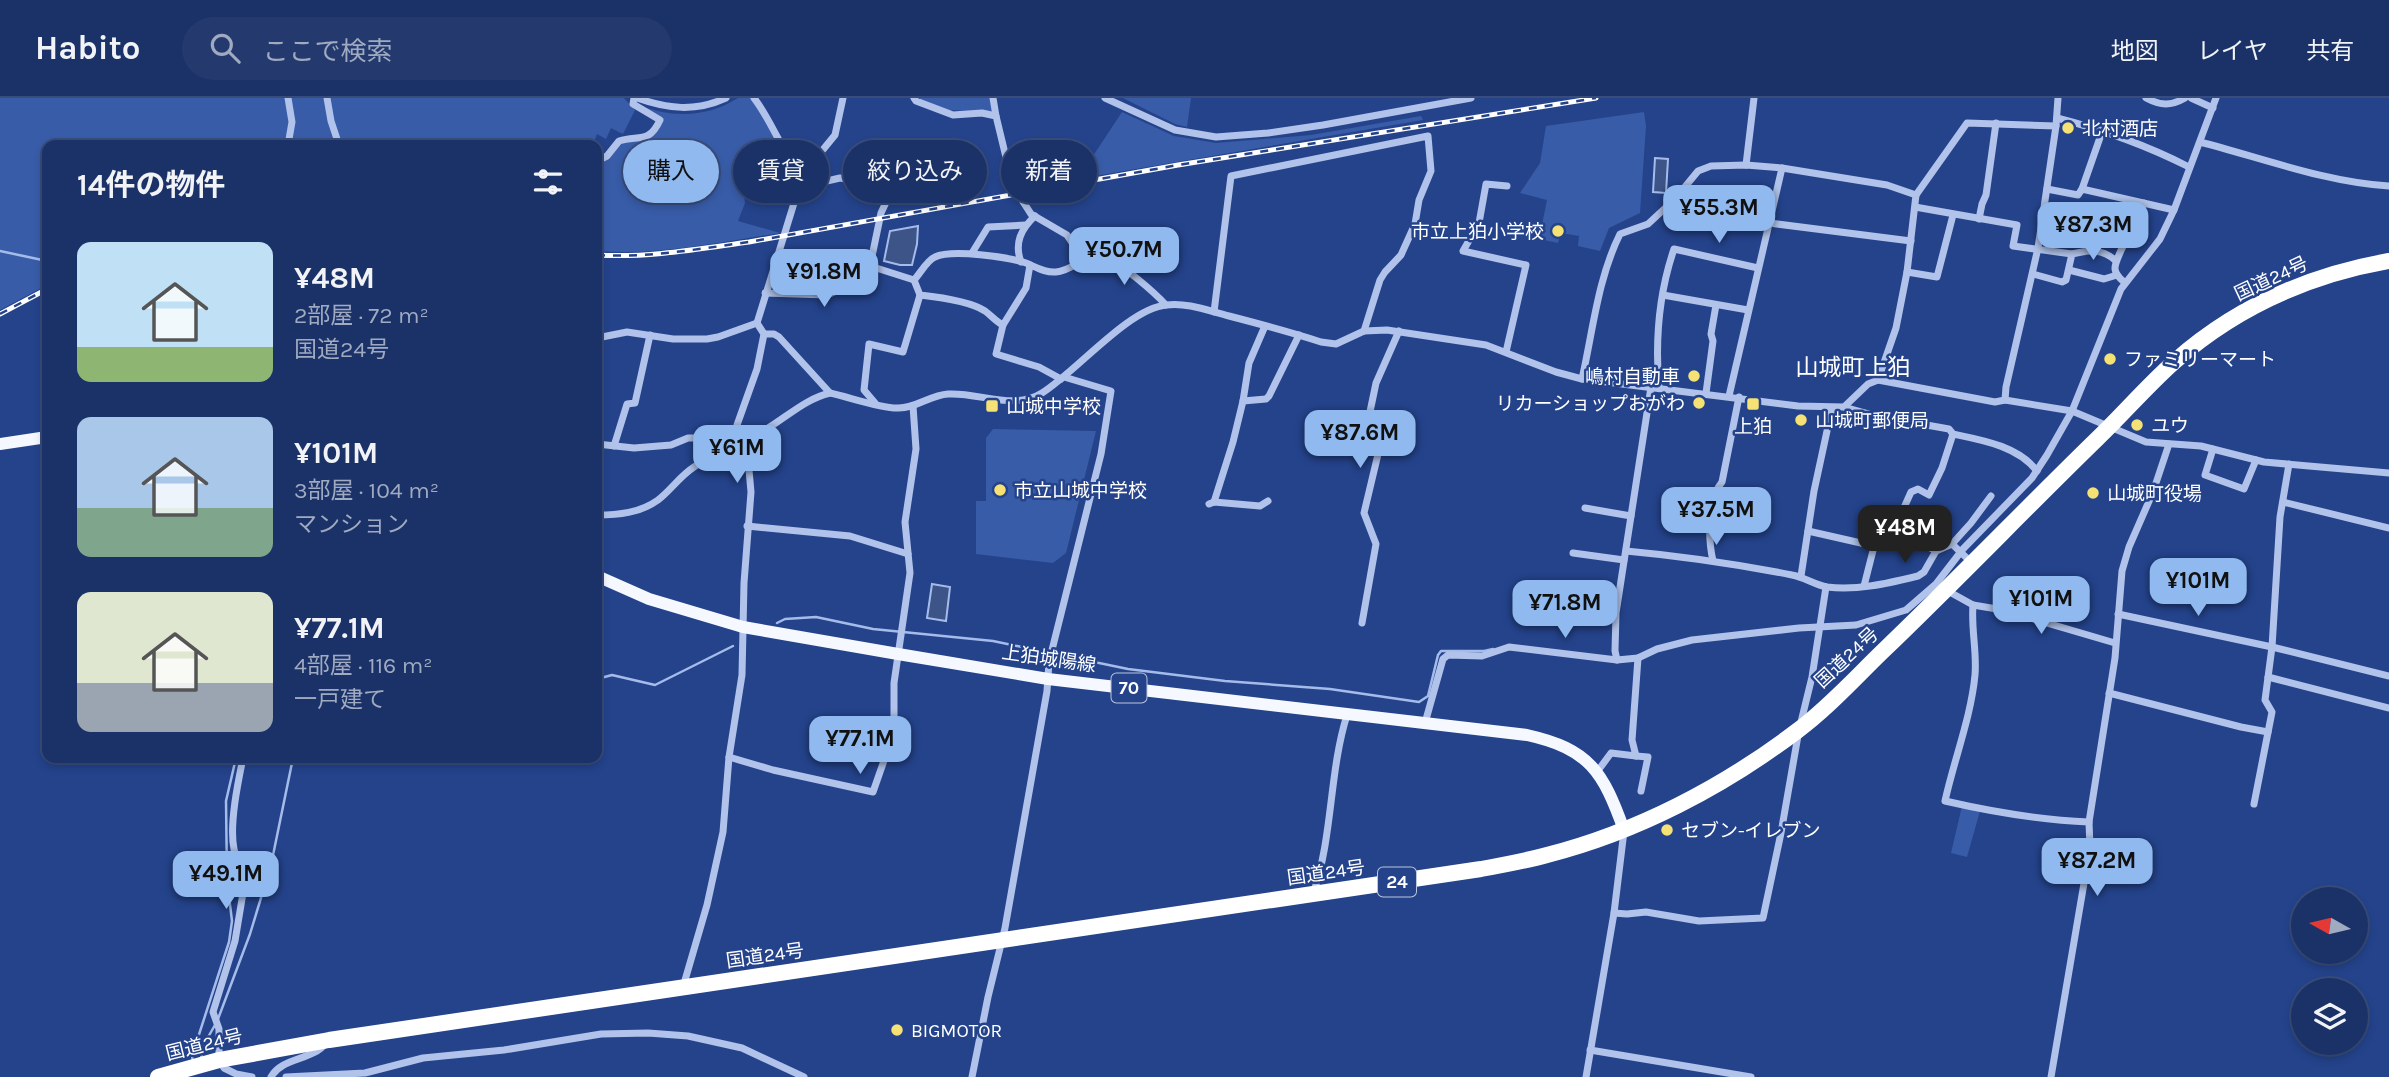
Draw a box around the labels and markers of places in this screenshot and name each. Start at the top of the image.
place label: 北村酒店 [2082,118,2158,140]
marker: 北村酒店 [2060,120,2076,136]
pin: ¥55.3M [1662,186,1776,245]
pin: ¥87.3M [2036,202,2150,262]
place label: 市立上狛小学校 [1411,221,1544,243]
marker: 市立上狛小学校 [1550,223,1566,239]
pin: ¥50.7M [1067,228,1181,287]
pin: ¥91.8M [767,250,881,309]
place label: ファミリーマート [2124,349,2276,371]
marker: ファミリーマート [2102,351,2118,367]
place label: 嶋村自動車 [1585,366,1680,388]
marker: 嶋村自動車 [1686,368,1702,384]
place label: リカーショップおがわ [1495,393,1685,415]
marker: リカーショップおがわ [1691,395,1707,411]
place label: 山城中学校 [1006,396,1101,418]
marker: 上狛 [1745,396,1761,412]
marker: 山城中学校 [984,398,1000,414]
pin: ¥87.6M [1303,410,1417,470]
place label: 山城町郵便局 [1815,410,1929,432]
marker: 山城町郵便局 [1793,412,1809,428]
place label: ユウ [2151,415,2189,437]
place label: 上狛 [1734,416,1772,438]
marker: ユウ [2129,417,2145,433]
pin: ¥61M [696,426,778,485]
place label: 市立山城中学校 [1014,480,1147,502]
marker: 市立山城中学校 [992,482,1008,498]
place label: 山城町役場 [2107,483,2202,505]
marker: 山城町役場 [2085,485,2101,501]
pin: ¥37.5M [1659,488,1773,547]
pin: ¥48M [1864,505,1946,565]
pin: ¥101M [2149,559,2247,618]
pin: ¥101M [1992,576,2090,636]
pin: ¥71.8M [1508,580,1622,640]
pin: ¥77.1M [803,716,917,776]
place label: セブン-イレブン [1681,820,1821,842]
marker: セブン-イレブン [1659,822,1675,838]
pin: ¥87.2M [2040,838,2154,898]
pin: ¥49.1M [169,852,283,911]
place label: BIGMOTOR [911,1020,1002,1042]
marker: BIGMOTOR [889,1022,905,1038]

